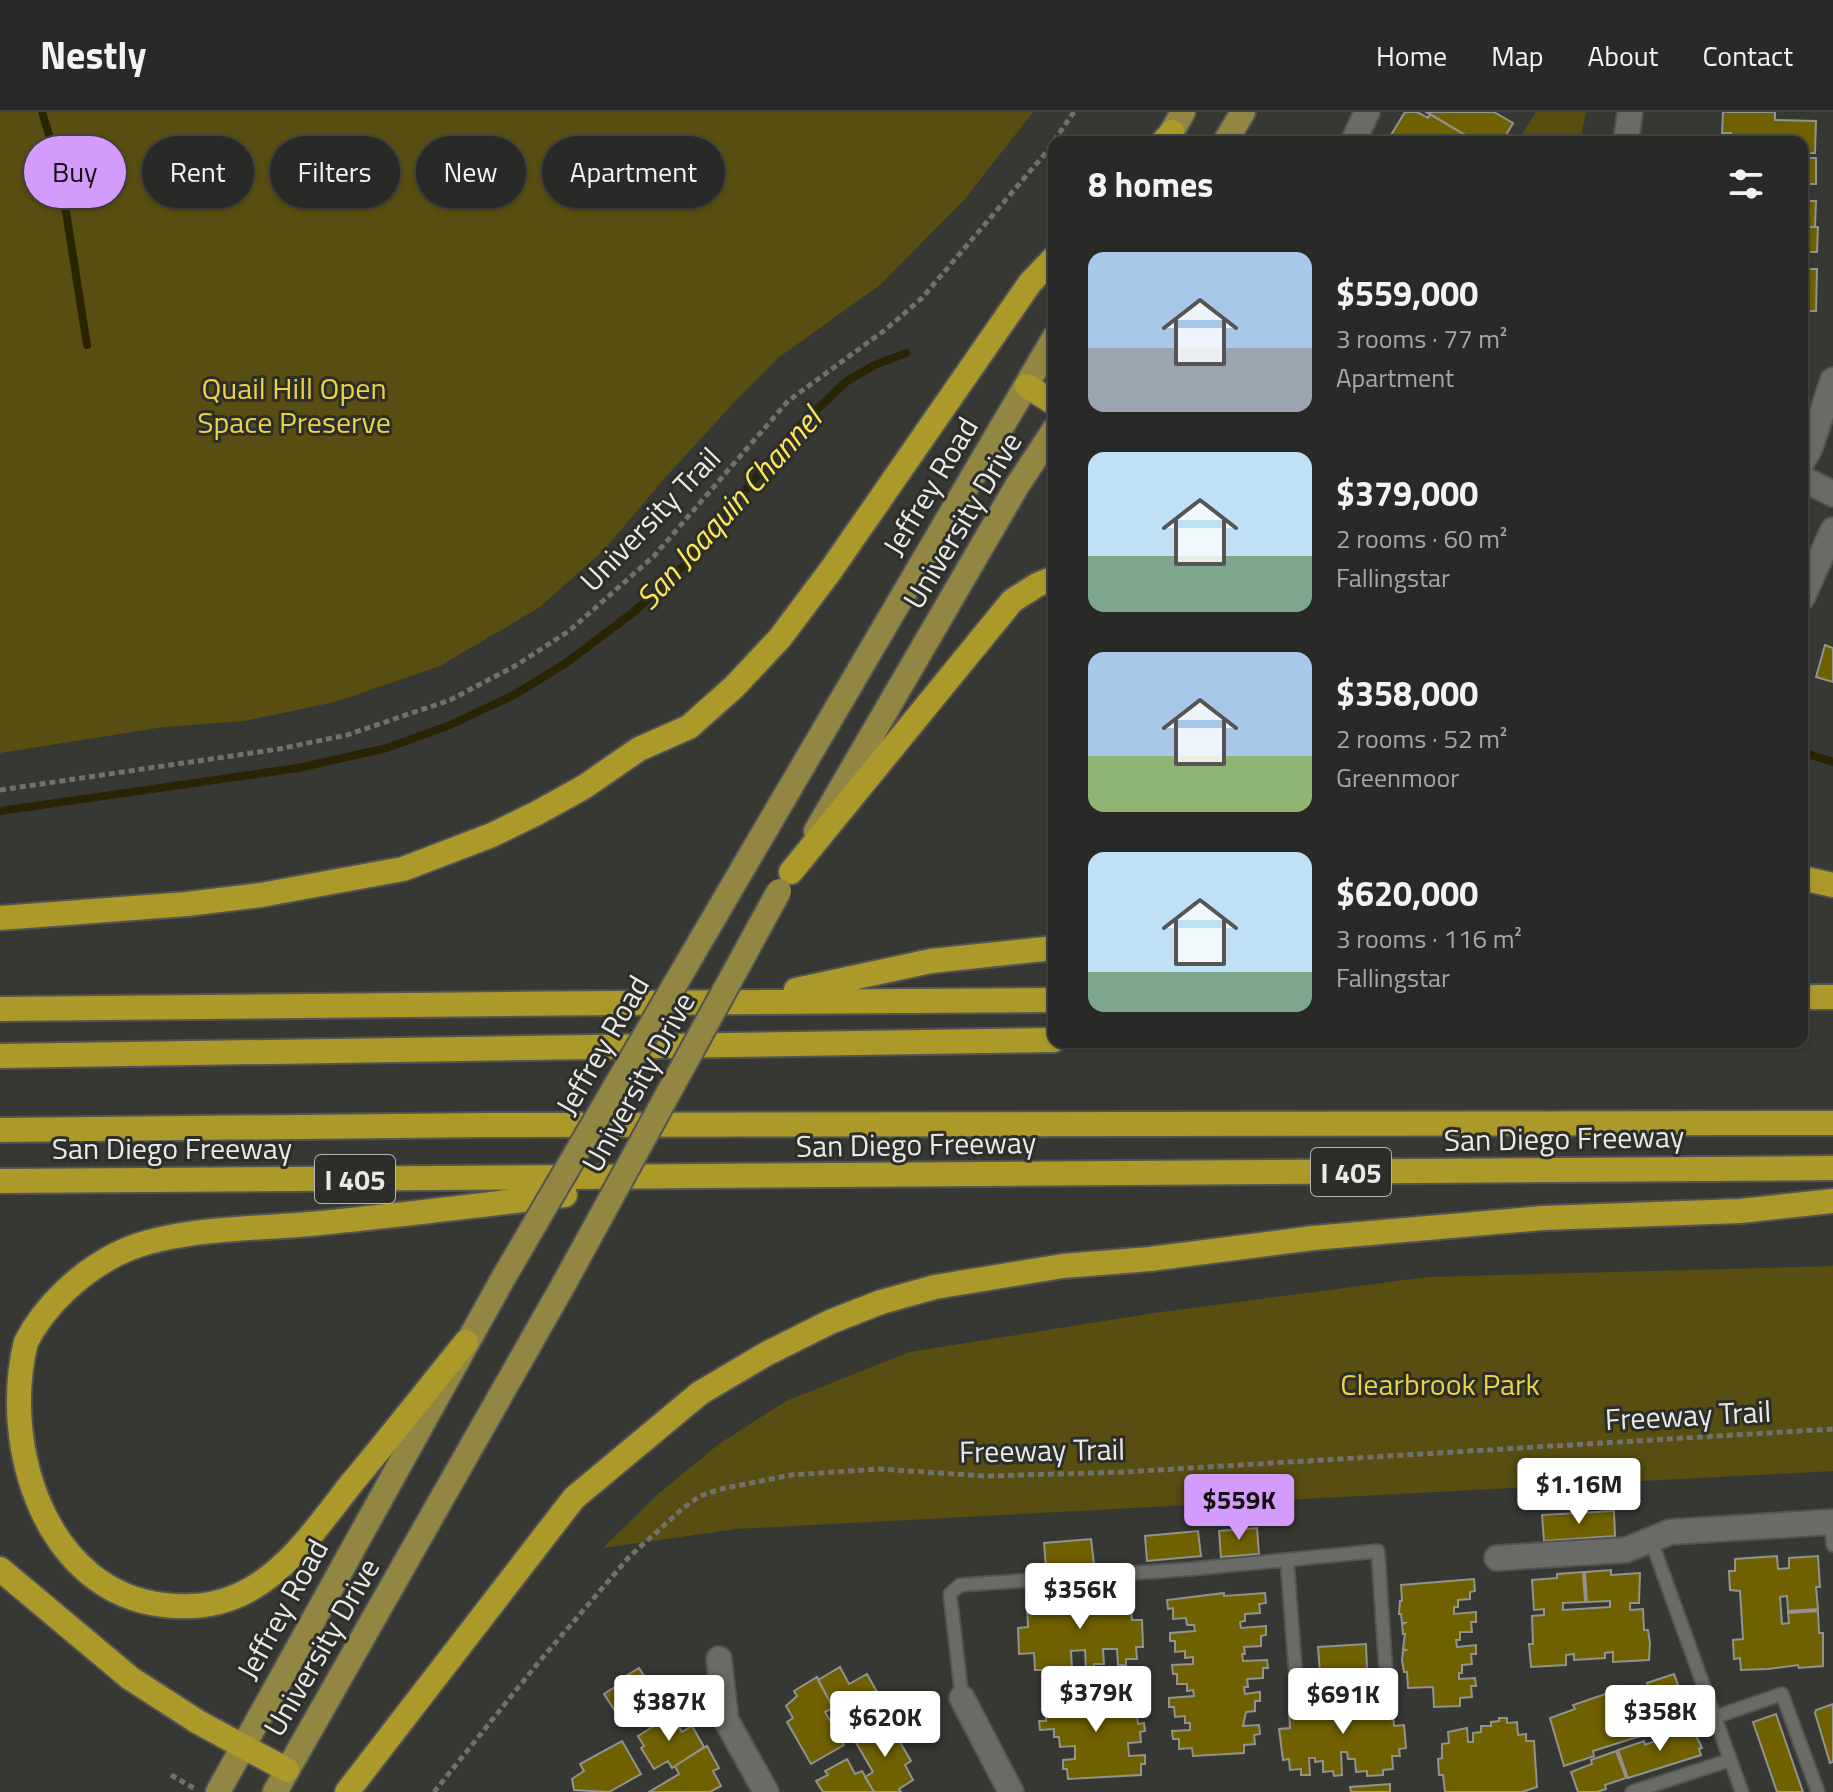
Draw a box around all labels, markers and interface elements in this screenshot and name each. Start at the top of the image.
text: Nestly [40,26,147,84]
text: Home [1376,34,1447,77]
text: Map [1491,34,1544,77]
text: About [1588,34,1658,77]
text: Contact [1702,34,1793,77]
chip: Buy [24,136,126,208]
chip: Rent [142,136,254,208]
chip: Filters [270,136,400,208]
chip: New [416,136,526,208]
chip: Apartment [542,136,725,208]
text: 8 homes [1088,158,1213,210]
icon: filters [1724,162,1768,206]
text: $559,000 [1336,267,1478,319]
icon: home [1152,284,1248,380]
text: 3 rooms · 77 m² [1336,319,1507,358]
text: Apartment [1336,358,1454,397]
park label: Quail Hill Open Space Preserve [197,365,391,445]
water label: San Joaquin Channel [624,394,834,620]
street label: Jeffrey Road [870,408,990,564]
street label: University Drive [891,423,1033,617]
street label: University Trail [569,436,731,602]
text: $379,000 [1336,467,1478,519]
icon: home [1152,484,1248,580]
text: 2 rooms · 60 m² [1336,519,1507,558]
text: Fallingstar [1336,558,1450,597]
text: $358,000 [1336,667,1478,719]
icon: home [1152,684,1248,780]
text: 2 rooms · 52 m² [1336,719,1507,758]
text: Greenmoor [1336,758,1459,797]
text: $620,000 [1336,867,1478,919]
icon: home [1152,884,1248,980]
text: 3 rooms · 116 m² [1336,919,1522,958]
text: Fallingstar [1336,958,1450,997]
street label: Jeffrey Road [543,967,661,1123]
street label: University Drive [570,984,706,1180]
street label: San Diego Freeway [1443,1113,1685,1163]
street label: San Diego Freeway [795,1119,1037,1169]
street label: San Diego Freeway [52,1125,292,1171]
road number: I 405 [1311,1148,1391,1196]
road number: I 405 [315,1155,395,1203]
park label: Clearbrook Park [1340,1361,1540,1407]
street label: Freeway Trail [1604,1388,1772,1442]
street label: Freeway Trail [959,1426,1125,1474]
pin: $1.16M [1514,1458,1644,1526]
text: $1.16M [1535,1464,1623,1503]
pin: $559K [1183,1474,1295,1542]
text: $559K [1202,1480,1276,1519]
street label: Jeffrey Road [224,1530,340,1688]
street label: University Drive [251,1549,391,1745]
pin: $356K [1024,1563,1136,1631]
text: $356K [1043,1569,1117,1608]
pin: $379K [1040,1666,1152,1734]
pin: $691K [1287,1668,1399,1736]
text: $379K [1059,1672,1133,1711]
text: $691K [1306,1674,1380,1713]
pin: $387K [613,1675,725,1743]
text: $387K [632,1681,706,1720]
pin: $358K [1604,1685,1716,1753]
pin: $620K [829,1691,941,1759]
text: $358K [1623,1691,1697,1730]
text: $620K [848,1697,922,1736]

